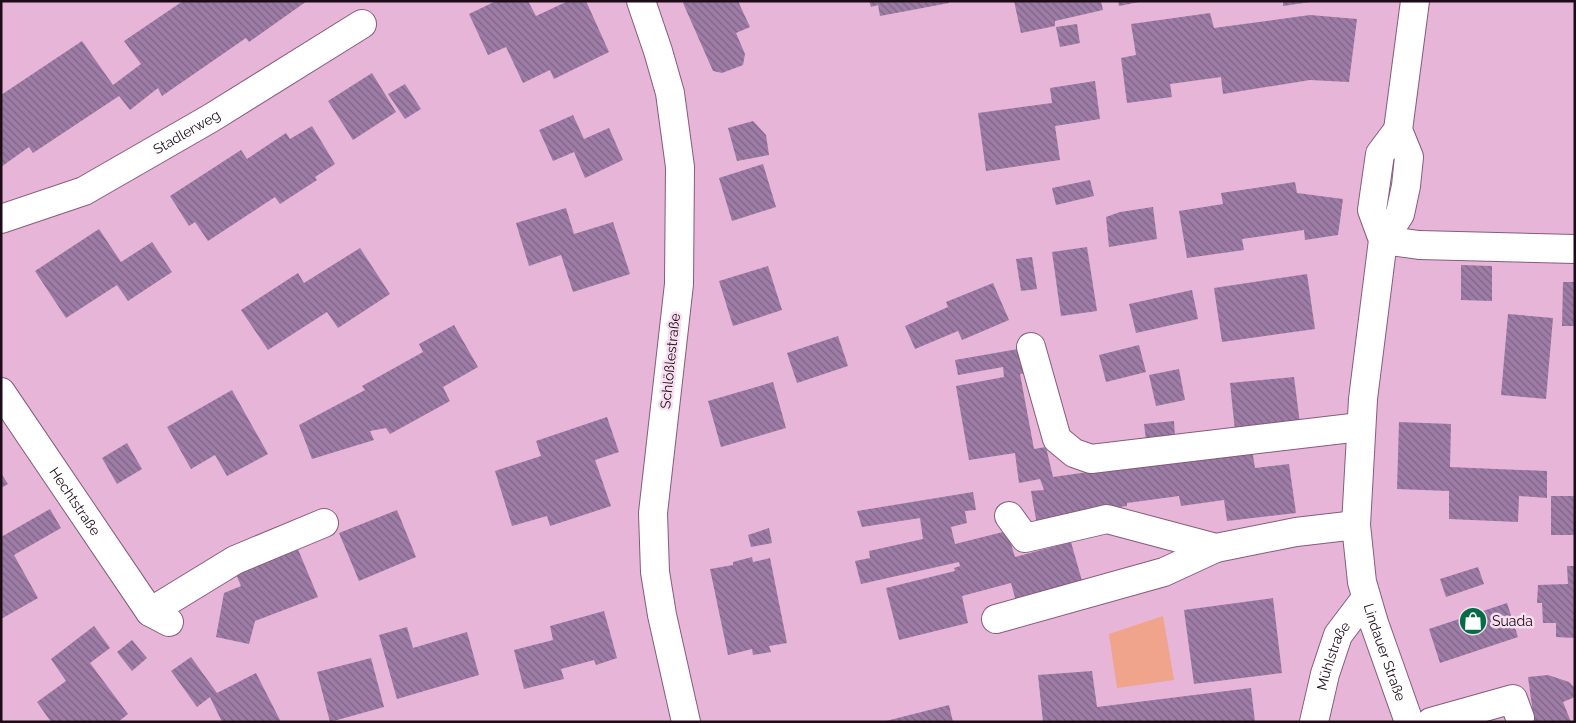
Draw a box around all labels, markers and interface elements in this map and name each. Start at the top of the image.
street label: Stadlerweg [150,106,223,157]
street label: Schlößlestraße [657,312,683,410]
street label: Hechtstraße [46,464,104,538]
street label: Lindauer Straße [1361,602,1409,703]
shop icon: Suada [1458,606,1488,636]
place label: Suada [1492,613,1533,629]
street label: Mühlstraße [1314,618,1353,692]

